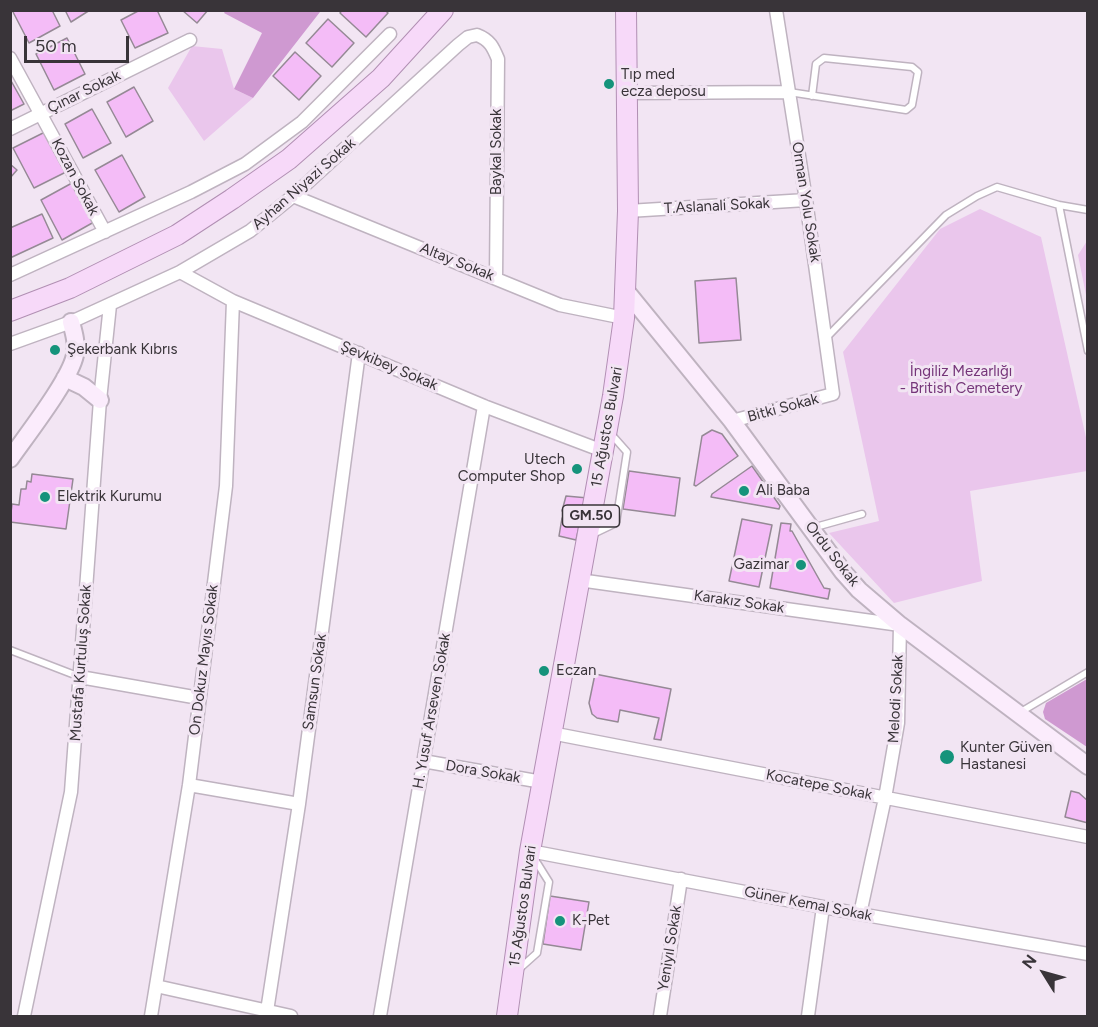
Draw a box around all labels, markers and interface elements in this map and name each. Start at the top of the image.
scale bar [27,24,132,62]
text: 50 m [35,35,77,57]
place label: Tıp med ecza deposu [621,66,706,101]
street label: Çınar Sokak [45,67,123,117]
marker: Tıp med ecza deposu [602,77,616,91]
street label: Baykal Sokak [488,109,506,195]
street label: Ayhan Niyazi Sokak [249,134,359,234]
street label: Kozan Sokak [47,135,103,219]
street label: Orman Yolu Sokak [788,141,824,263]
street label: T.Aslanali Sokak [664,194,770,218]
street label: Altay Sokak [417,239,497,285]
street label: Şevkibey Sokak [338,337,440,395]
place label: Şekerbank Kıbrıs [67,341,178,359]
marker: Şekerbank Kıbrıs [48,343,62,357]
park label: İngiliz Mezarlığı - British Cemetery [900,363,1022,398]
street label: 15 Ağustos Bulvari [588,365,626,489]
street label: Bitki Sokak [746,390,820,426]
place label: Utech Computer Shop [458,451,565,486]
marker: Utech Computer Shop [570,462,584,476]
place label: Ali Baba [756,482,810,500]
marker: Ali Baba [737,484,751,498]
place label: Elektrik Kurumu [57,488,162,506]
marker: Elektrik Kurumu [38,490,52,504]
road number: GM.50 [562,505,620,527]
street label: Ordu Sokak [801,518,863,590]
place label: Gazimar [734,556,789,574]
marker: Gazimar [794,558,808,572]
street label: Mustafa Kurtuluş Sokak [67,584,95,742]
street label: On Dokuz Mayıs Sokak [186,584,222,736]
street label: Karakız Sokak [693,587,785,617]
street label: H. Yusuf Arseven Sokak [409,632,455,790]
street label: Samsun Sokak [299,633,331,731]
street label: Melodi Sokak [885,654,907,744]
place label: Eczan [556,662,596,680]
marker: Eczan [537,664,551,678]
place label: Kunter Güven Hastanesi [960,739,1052,774]
marker: Kunter Güven Hastanesi [938,748,956,766]
street label: Dora Sokak [444,757,522,787]
street label: Kocatepe Sokak [764,766,874,804]
street label: 15 Ağustos Bulvari [506,844,540,968]
street label: Güner Kemal Sokak [743,883,873,925]
street label: Yeniyıl Sokak [654,904,686,992]
place label: K-Pet [572,912,610,930]
marker: K-Pet [553,914,567,928]
north arrow [1014,943,1074,1003]
text: N [1018,951,1041,973]

